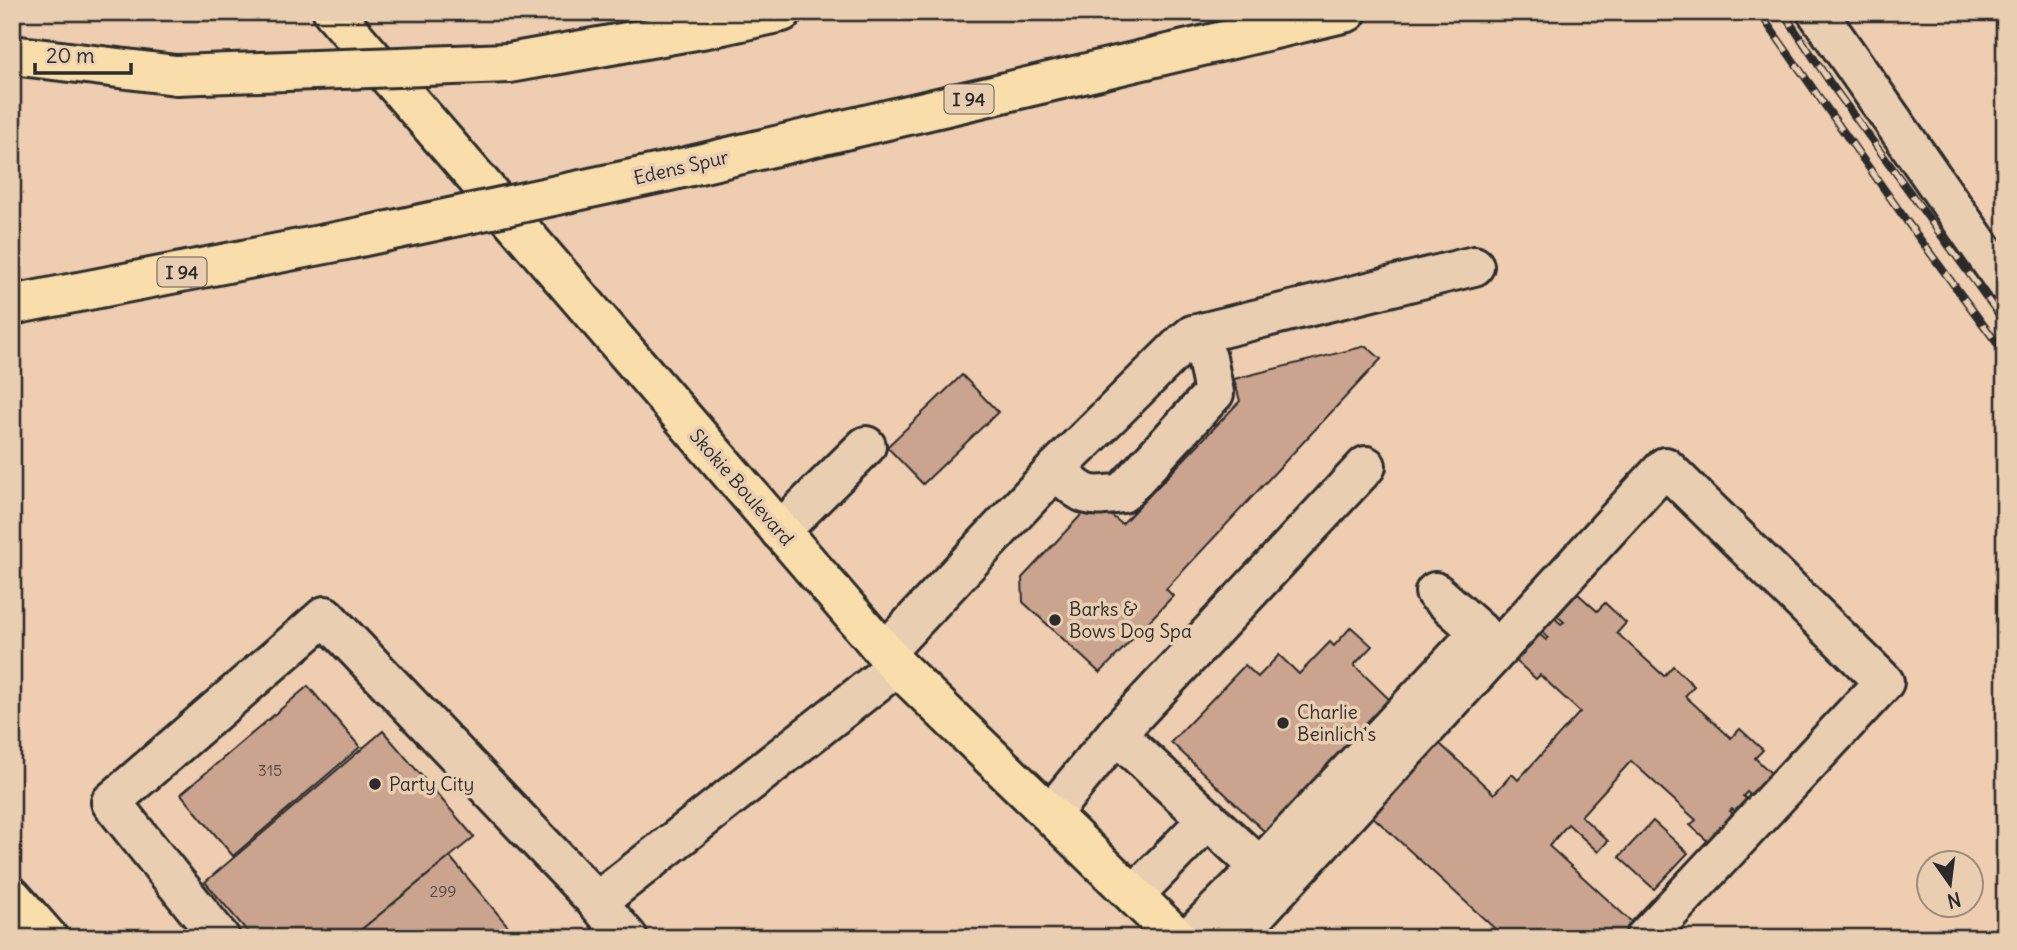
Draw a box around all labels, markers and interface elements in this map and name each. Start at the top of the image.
scale bar [35,32,131,76]
text: 20 m [46,42,95,69]
road number: I 94 [944,84,993,114]
street label: Edens Spur [631,144,731,190]
road number: I 94 [158,258,206,286]
street label: Skokie Boulevard [685,424,799,550]
place label: Barks & Bows Dog Spa [1069,597,1192,643]
marker: Barks & Bows Dog Spa [1047,612,1063,628]
place label: Charlie Beinlich's [1297,700,1376,746]
marker: Charlie Beinlich's [1275,715,1291,731]
house number: 315 [258,760,282,780]
place label: Party City [389,772,474,796]
marker: Party City [367,776,383,792]
north arrow [1916,848,1986,918]
house number: 299 [429,881,457,901]
text: N [1945,887,1963,914]

